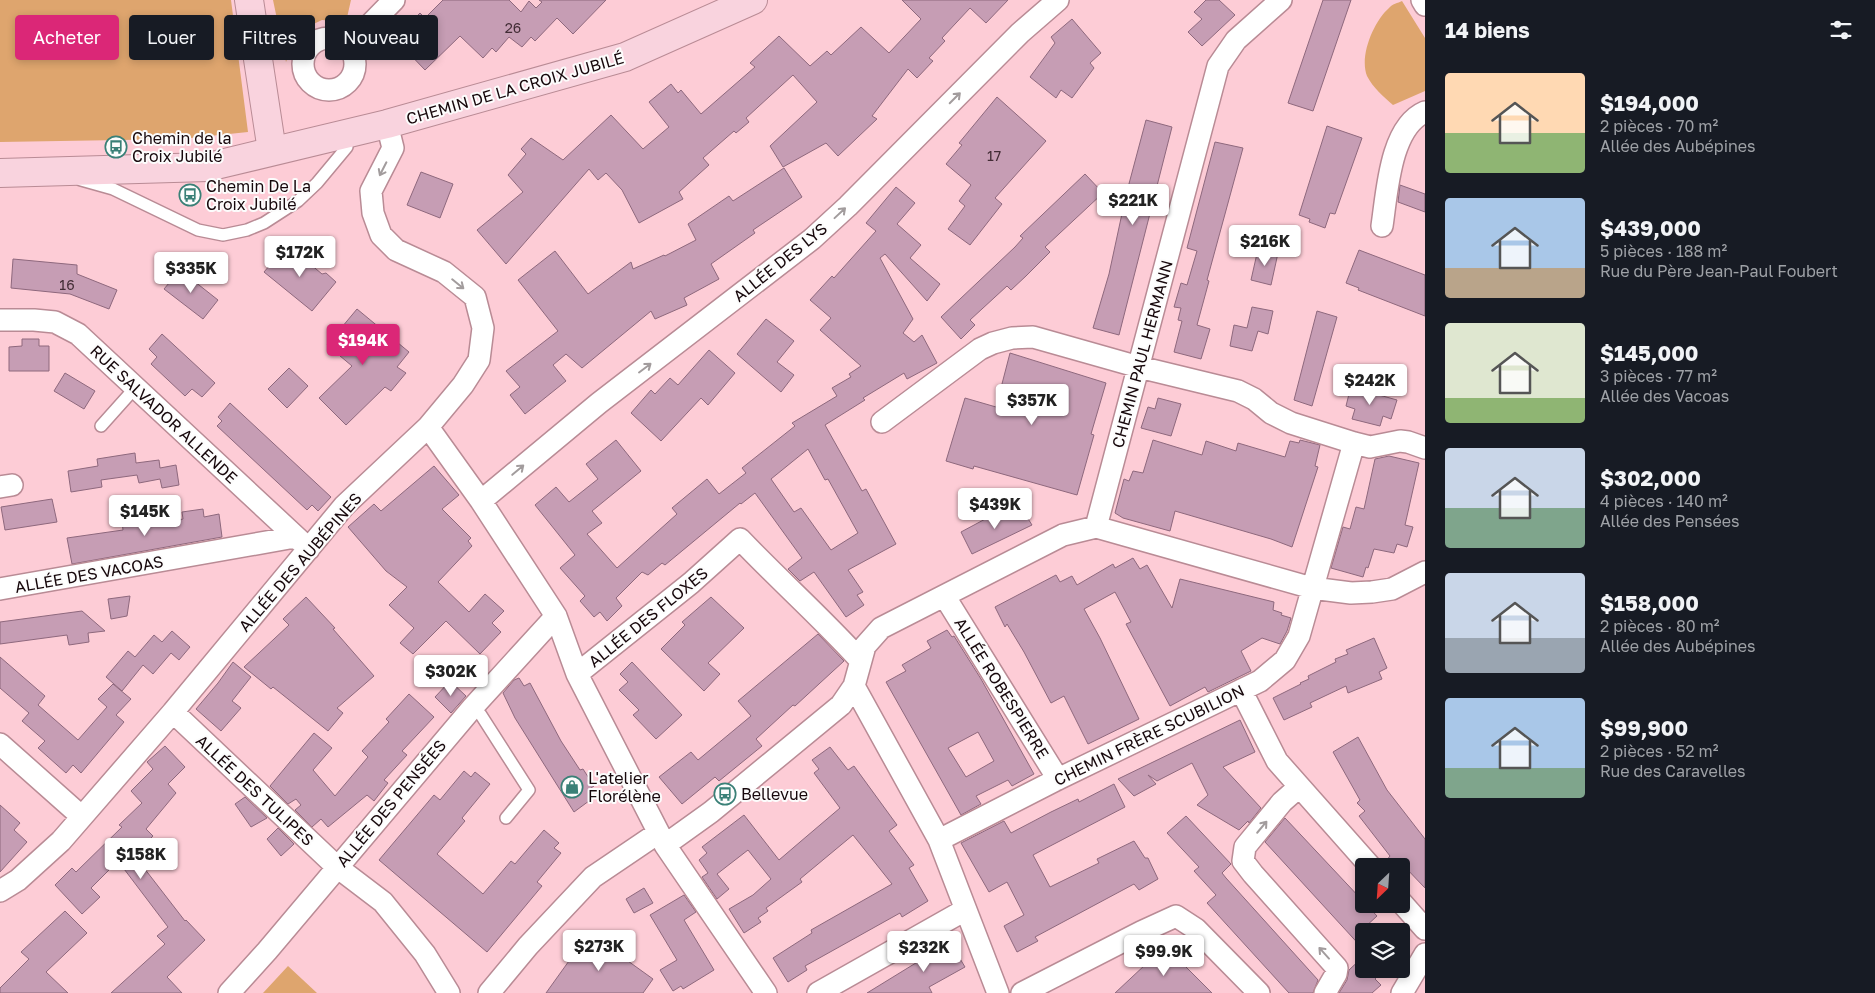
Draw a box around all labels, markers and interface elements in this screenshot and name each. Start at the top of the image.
chip: Acheter [15,15,119,60]
chip: Louer [129,15,214,60]
chip: Filtres [224,15,315,60]
chip: Nouveau [325,15,438,60]
icon: filters [1827,16,1855,44]
text: 14 biens [1445,17,1530,43]
house number: 26 [505,19,521,36]
street label: CHEMIN DE LA CROIX JUBILÉ [404,47,626,129]
text: $194,000 [1600,90,1699,116]
one-way arrow [949,92,962,104]
icon: home [1485,93,1545,153]
text: 2 pièces · 70 m² [1600,116,1718,136]
place label: Chemin de la Croix Jubilé [132,128,232,166]
bus stop icon: Chemin de la Croix Jubilé [104,135,128,159]
text: Allée des Aubépines [1600,136,1756,156]
house number: 17 [987,147,1001,164]
one-way arrow [378,161,387,176]
place label: Chemin De La Croix Jubilé [206,176,311,214]
bus stop icon: Chemin De La Croix Jubilé [178,183,202,207]
pin: $221K [1098,184,1168,226]
text: $221K [1108,190,1158,210]
one-way arrow [834,207,847,219]
text: $439,000 [1600,215,1701,241]
street label: ALLÉE DES LYS [729,218,831,306]
icon: home [1485,218,1545,278]
pin: $216K [1230,224,1300,267]
text: $216K [1240,231,1290,251]
pin: $172K [265,236,335,278]
text: 5 pièces · 188 m² [1600,241,1727,261]
text: $172K [275,242,325,262]
pin: $335K [156,252,226,294]
text: $335K [165,258,217,278]
street label: CHEMIN PAUL HERMANN [1107,258,1177,450]
text: Rue du Père Jean-Paul Foubert [1600,261,1838,281]
house number: 16 [59,276,75,293]
one-way arrow [451,278,464,289]
pin: $194K [328,324,398,366]
text: $194K [338,330,388,350]
street label: RUE SALVADOR ALLENDE [86,340,242,488]
text: $145,000 [1600,340,1699,366]
icon: home [1485,343,1545,403]
one-way arrow [638,363,652,373]
pin: $242K [1335,364,1405,406]
text: 3 pièces · 77 m² [1600,366,1717,386]
text: $242K [1344,370,1396,390]
pin: $357K [997,384,1067,426]
text: Allée des Vacoas [1600,386,1729,406]
text: $357K [1007,390,1057,410]
one-way arrow [512,465,525,476]
text: $302,000 [1600,465,1701,491]
icon: home [1485,468,1545,528]
street label: ALLÉE DES AUBÉPINES [234,488,366,636]
pin: $439K [960,488,1030,530]
text: 4 pièces · 140 m² [1600,491,1728,511]
pin: $145K [110,494,180,537]
text: $439K [969,494,1021,514]
text: $145K [120,501,170,521]
text: Allée des Pensées [1600,511,1740,531]
street label: ALLÉE DES VACOAS [13,551,165,597]
street label: ALLÉE DES FLOXES [584,563,712,671]
text: $158,000 [1600,590,1699,616]
icon: home [1485,593,1545,653]
street label: ALLÉE ROBESPIERRE [950,614,1054,762]
text: 2 pièces · 80 m² [1600,616,1720,636]
text: Allée des Aubépines [1600,636,1756,656]
pin: $302K [416,654,486,697]
text: $302K [425,661,477,681]
street label: CHEMIN FRÈRE SCUBILION [1051,680,1247,790]
text: $99,900 [1600,715,1688,741]
icon: home [1485,718,1545,778]
street label: ALLÉE DES TULIPES [192,730,318,850]
street label: ALLÉE DES PENSÉES [332,735,450,871]
text: 2 pièces · 52 m² [1600,741,1718,761]
text: Rue des Caravelles [1600,761,1746,781]
place label: L'atelier Florélène [588,768,661,806]
shop icon: L'atelier Florélène [560,775,584,799]
bus stop icon: Bellevue [713,782,737,806]
place label: Bellevue [741,784,808,804]
one-way arrow [1256,820,1267,833]
pin: $158K [106,838,176,880]
text: $158K [116,844,166,864]
north arrow [1355,858,1410,912]
map controls [1355,858,1410,978]
button: layers [1355,923,1410,978]
pin: $273K [564,930,634,972]
pin: $232K [889,930,959,973]
pin: $99.9K [1123,934,1205,977]
text: $273K [574,936,624,956]
text: $232K [898,937,950,957]
text: $99.9K [1135,941,1193,961]
one-way arrow [1318,946,1330,959]

